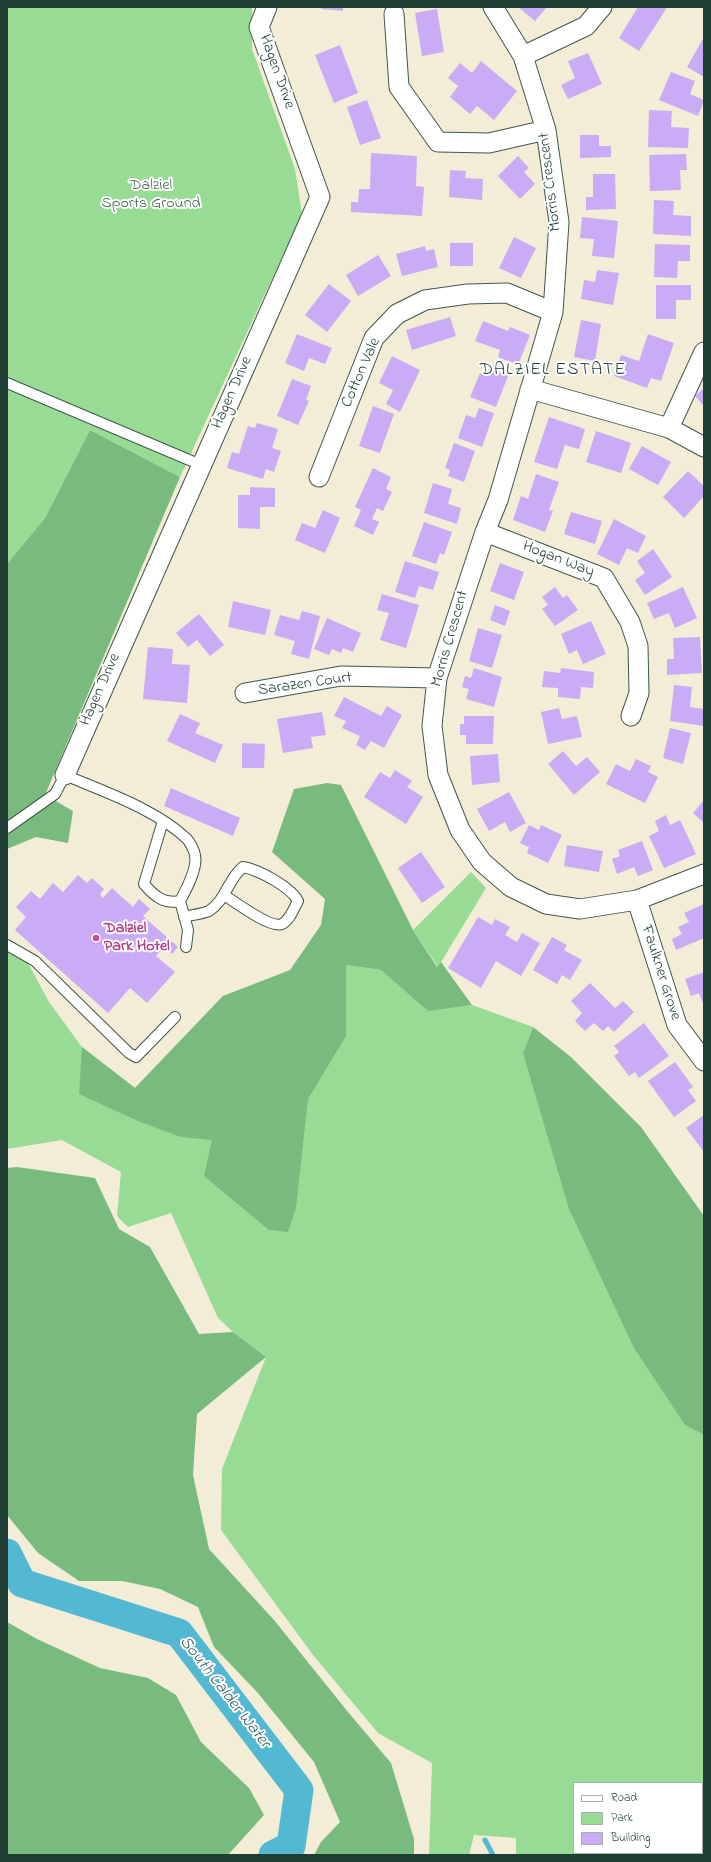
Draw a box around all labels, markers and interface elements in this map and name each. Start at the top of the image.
street label: Hagen Drive [254,32,298,112]
street label: Morris Crescent [535,131,567,233]
park label: Dalziel Sports Ground [101,176,201,214]
street label: Cotton Vale [338,335,386,411]
street label: Hagen Drive [208,354,258,432]
district label: DALZIEL ESTATE [480,360,626,382]
street label: Hogan Way [519,538,597,582]
street label: Morris Crescent [428,588,474,690]
street label: Hagen Drive [76,651,126,729]
street label: Sarazen Court [257,669,353,701]
place label: Dalziel Park Hotel [104,919,170,957]
street label: Faulkner Grove [636,923,684,1023]
marker: Dalziel Park Hotel [91,933,101,943]
water label: South Calder Water [174,1633,274,1753]
legend [573,1782,703,1854]
text: Road [611,1789,637,1807]
text: Park [611,1809,633,1827]
text: Building [611,1829,650,1847]

